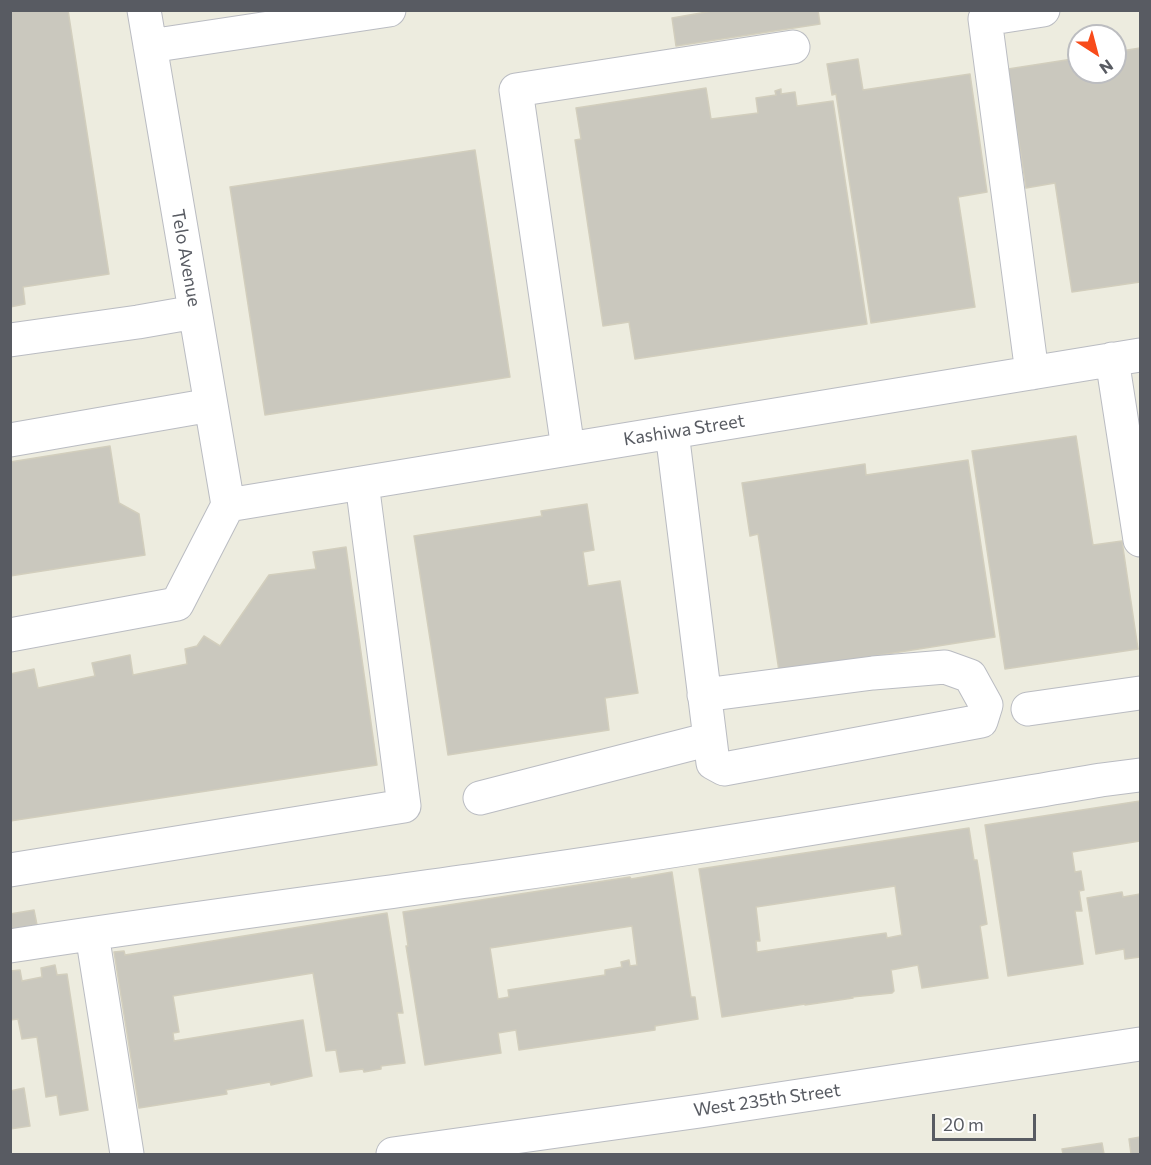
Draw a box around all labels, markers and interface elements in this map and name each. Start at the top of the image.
north arrow [1067,24,1127,84]
text: N [1096,56,1117,79]
street label: Telo Avenue [167,208,205,308]
street label: Kashiwa Street [622,410,746,450]
street label: West 235th Street [692,1079,842,1121]
scale bar [935,1102,1038,1140]
text: 20 m [943,1113,984,1135]

